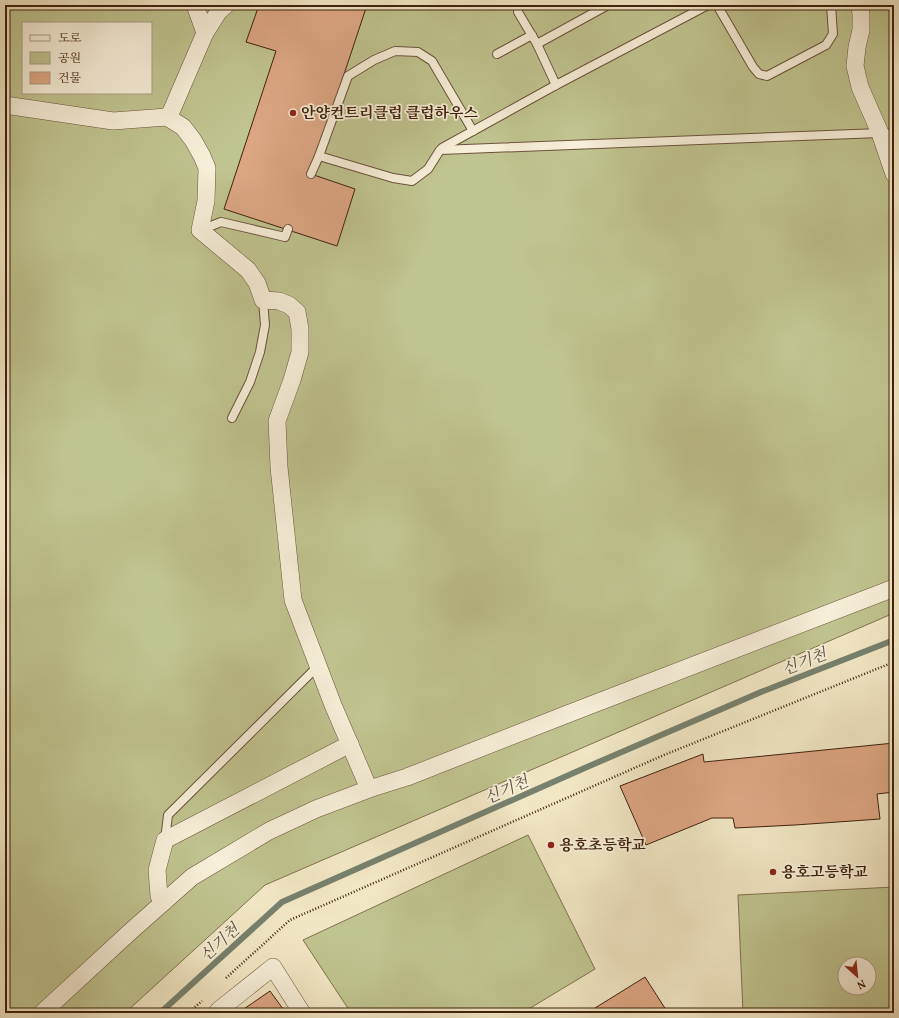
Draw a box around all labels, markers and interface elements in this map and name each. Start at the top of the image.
legend [22,22,152,94]
text: 도로 [58,31,82,47]
text: 공원 [58,51,81,67]
text: 건물 [58,71,82,87]
place label: 안양컨트리클럽 클럽하우스 [301,104,478,125]
marker: 안양컨트리클럽 클럽하우스 [288,108,298,118]
water label: 신기천 [779,644,832,681]
water label: 신기천 [481,771,534,810]
place label: 용호초등학교 [559,836,646,857]
marker: 용호초등학교 [546,840,556,850]
place label: 용호고등학교 [781,863,868,884]
marker: 용호고등학교 [768,867,778,877]
water label: 신기천 [196,919,246,967]
north arrow [837,956,877,996]
text: N [854,975,868,992]

